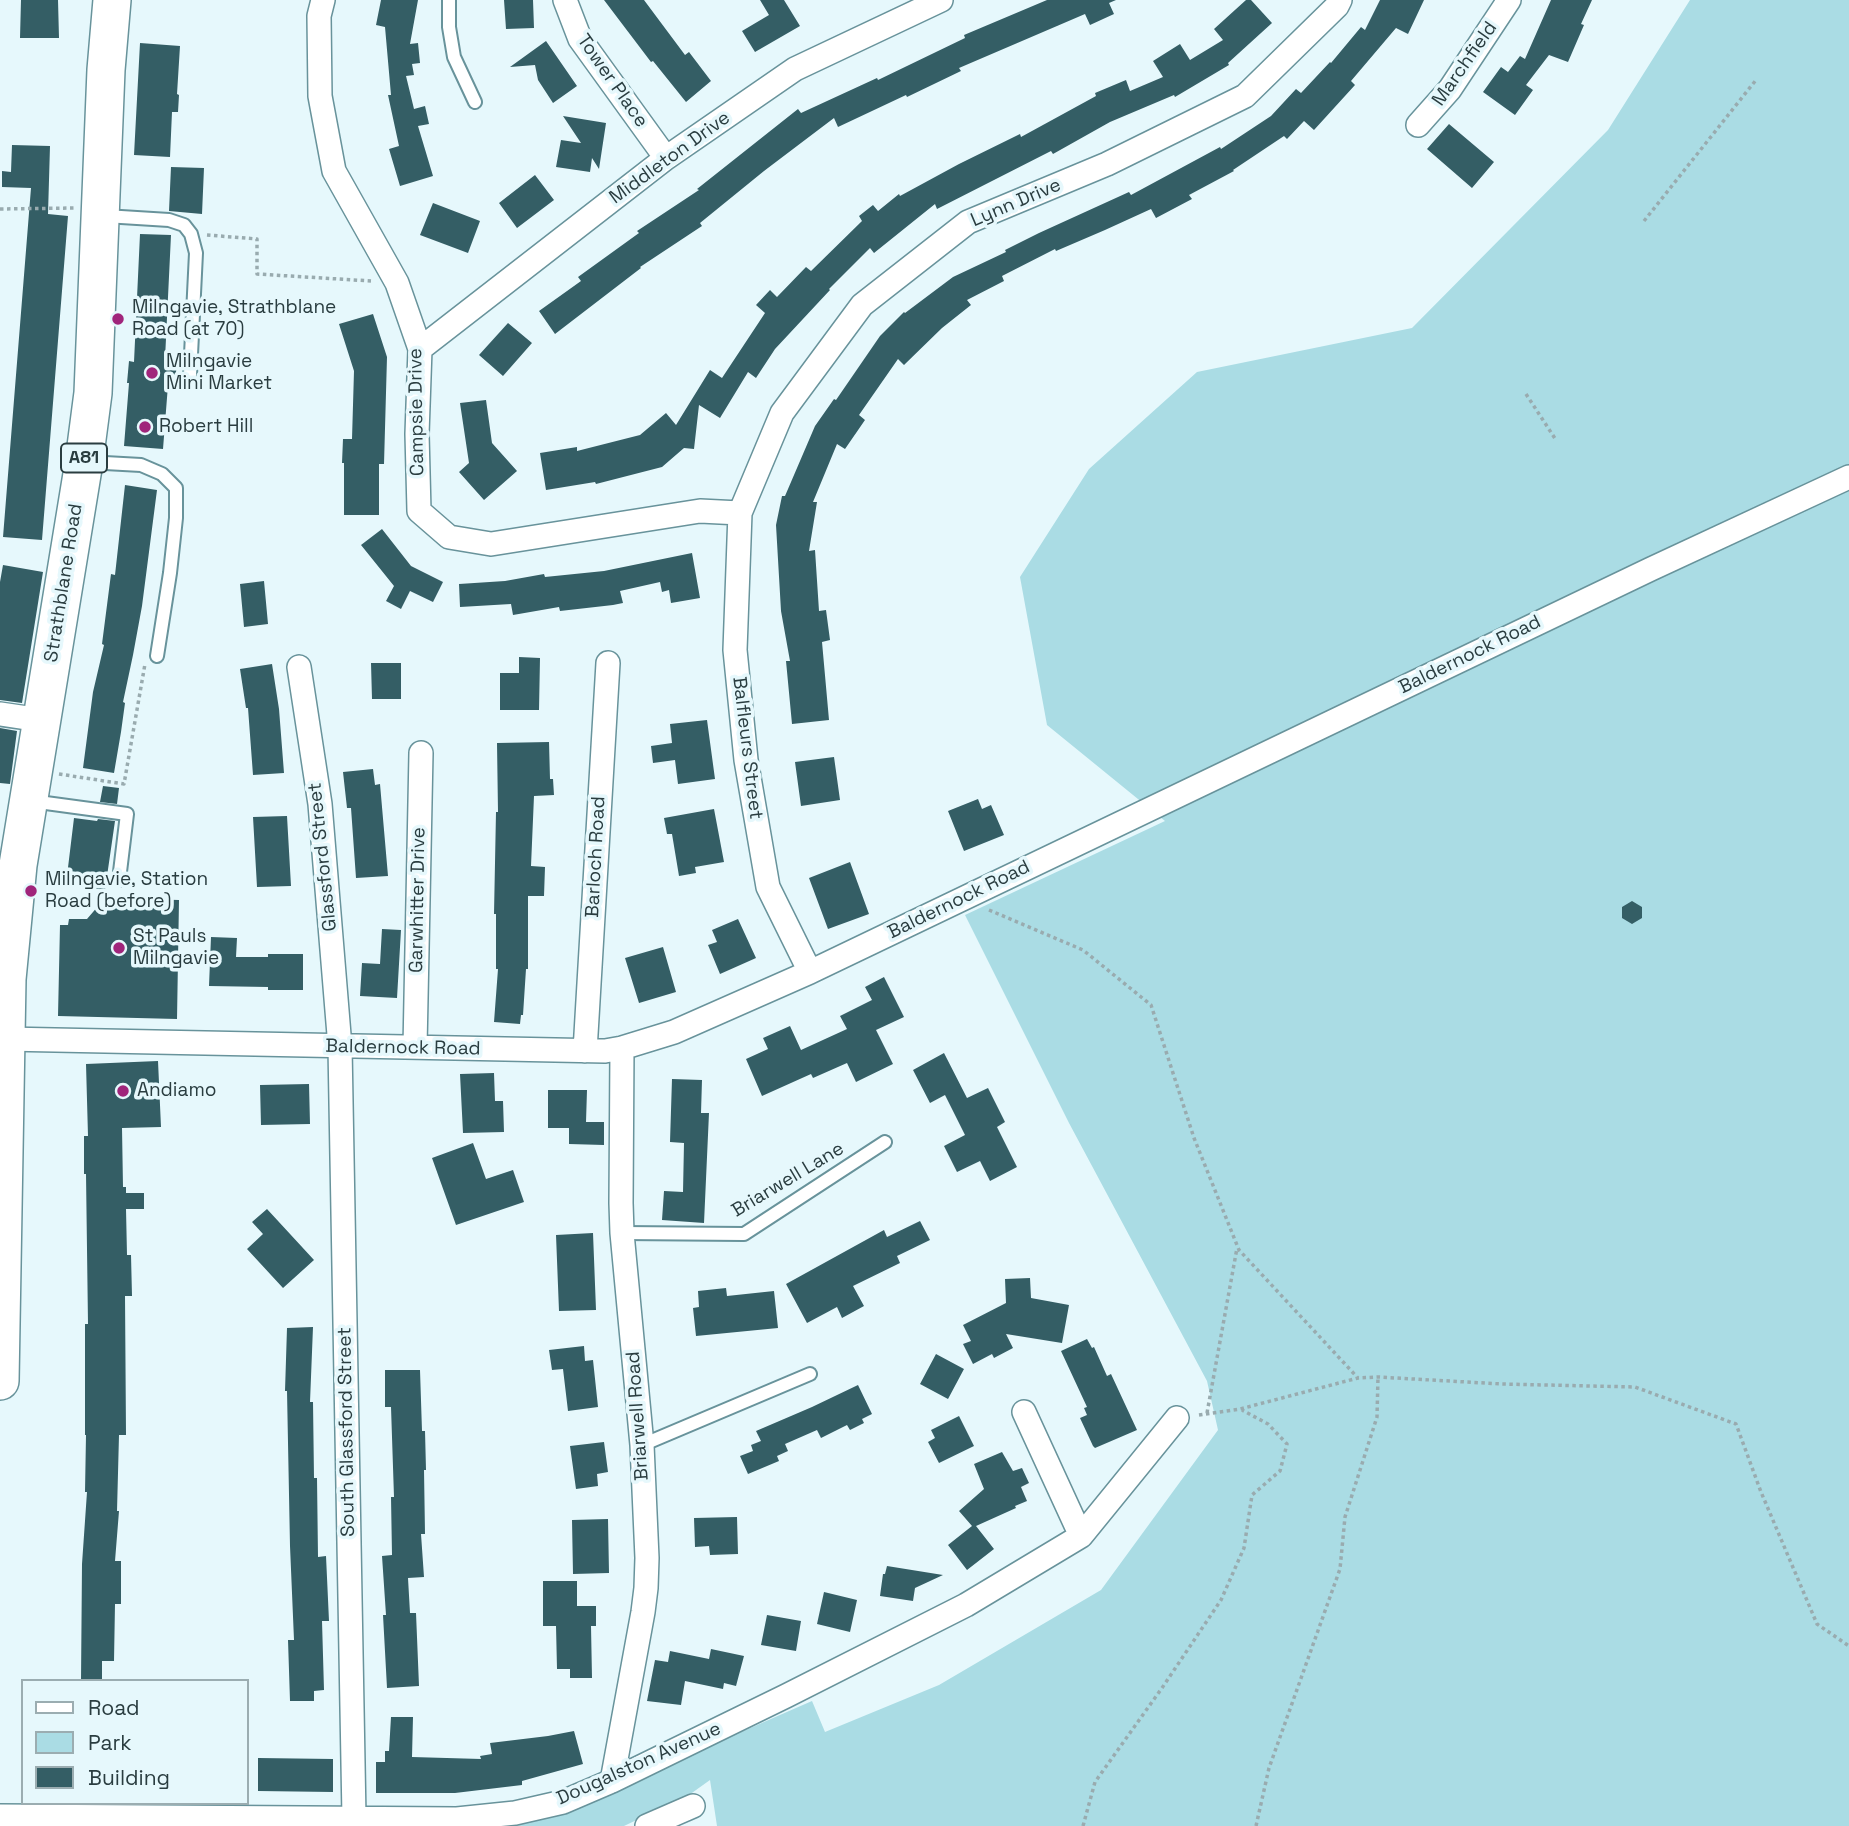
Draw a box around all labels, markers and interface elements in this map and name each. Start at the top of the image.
street label: Marchfield [1428,17,1502,111]
street label: Tower Place [572,30,652,132]
street label: Middleton Drive [605,107,735,209]
street label: Lynn Drive [968,174,1064,232]
place label: Milngavie, Strathblane Road (at 70) [132,297,336,341]
marker: Milngavie, Strathblane Road (at 70) [110,311,126,327]
street label: Campsie Drive [404,348,430,476]
place label: Milngavie Mini Market [166,351,272,395]
marker: Milngavie Mini Market [144,365,160,381]
place label: Robert Hill [159,416,253,438]
marker: Robert Hill [137,419,153,435]
road number: A81 [61,444,107,472]
street label: Strathblane Road [40,502,88,664]
street label: Baldernock Road [1395,611,1545,699]
street label: Balfleurs Street [727,675,767,821]
street label: Glassford Street [304,781,342,933]
street label: Barloch Road [581,796,611,918]
street label: Garwhitter Drive [405,827,431,973]
street label: Baldernock Road [884,856,1034,944]
place label: Milngavie, Station Road (before) [45,869,208,913]
marker: Milngavie, Station Road (before) [23,883,39,899]
place label: St Pauls Milngavie [133,926,219,970]
marker: St Pauls Milngavie [111,940,127,956]
street label: Baldernock Road [325,1035,481,1061]
place label: Andiamo [137,1080,217,1102]
marker: Andiamo [115,1083,131,1099]
street label: Briarwell Lane [728,1137,848,1223]
street label: South Glassford Street [334,1327,360,1537]
street label: Briarwell Road [622,1351,654,1481]
legend [21,1679,248,1805]
text: Road [88,1694,140,1721]
street label: Dougalston Avenue [553,1718,725,1810]
text: Park [88,1729,132,1756]
text: Building [88,1764,170,1791]

